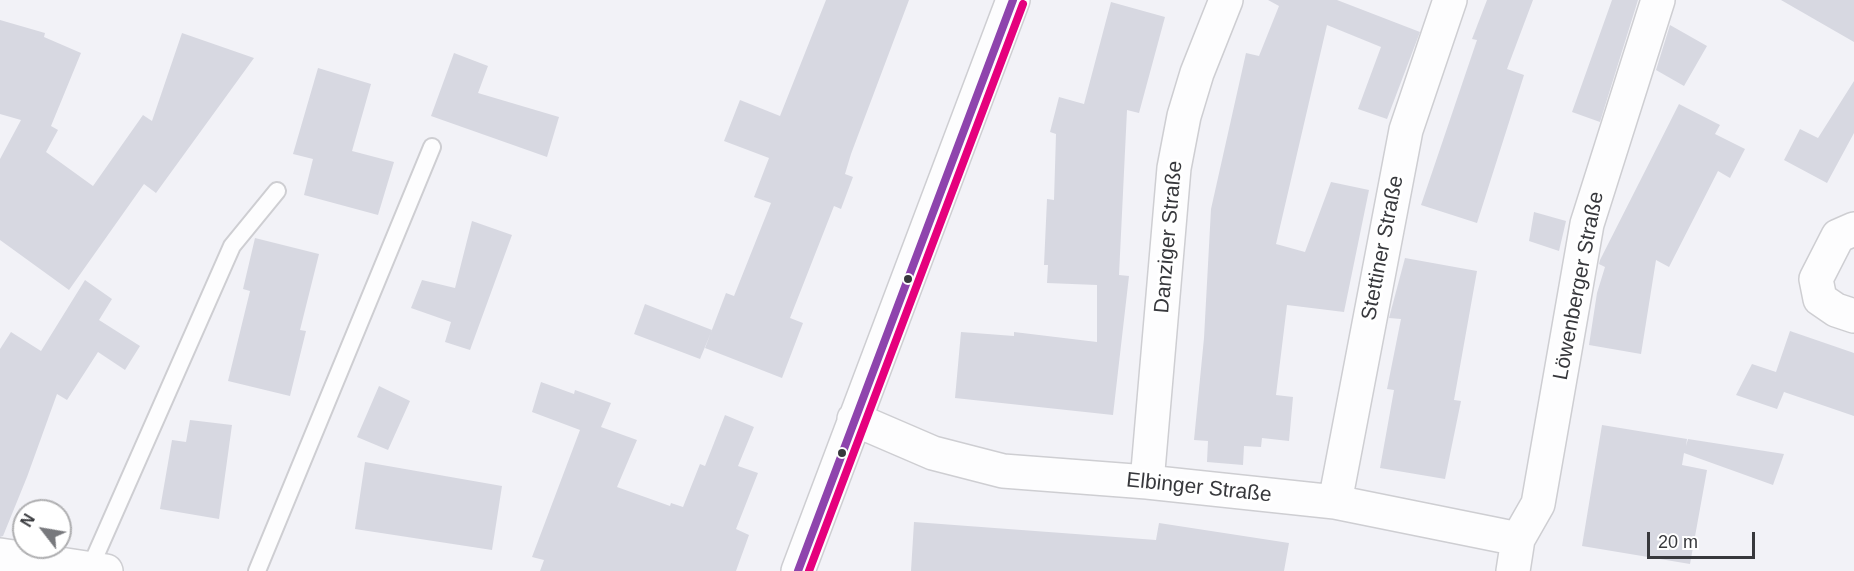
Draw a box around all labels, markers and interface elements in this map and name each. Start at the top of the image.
street label: Danziger Straße [1150,160,1188,314]
street label: Stettiner Straße [1357,173,1409,323]
street label: Löwenberger Straße [1548,190,1610,382]
unlabelled marker [902,273,914,285]
unlabelled marker [836,447,848,459]
street label: Elbinger Straße [1125,468,1273,508]
north arrow [12,499,72,559]
text: N [18,511,38,530]
scale bar [1650,520,1758,558]
text: 20 m [1658,532,1698,552]

